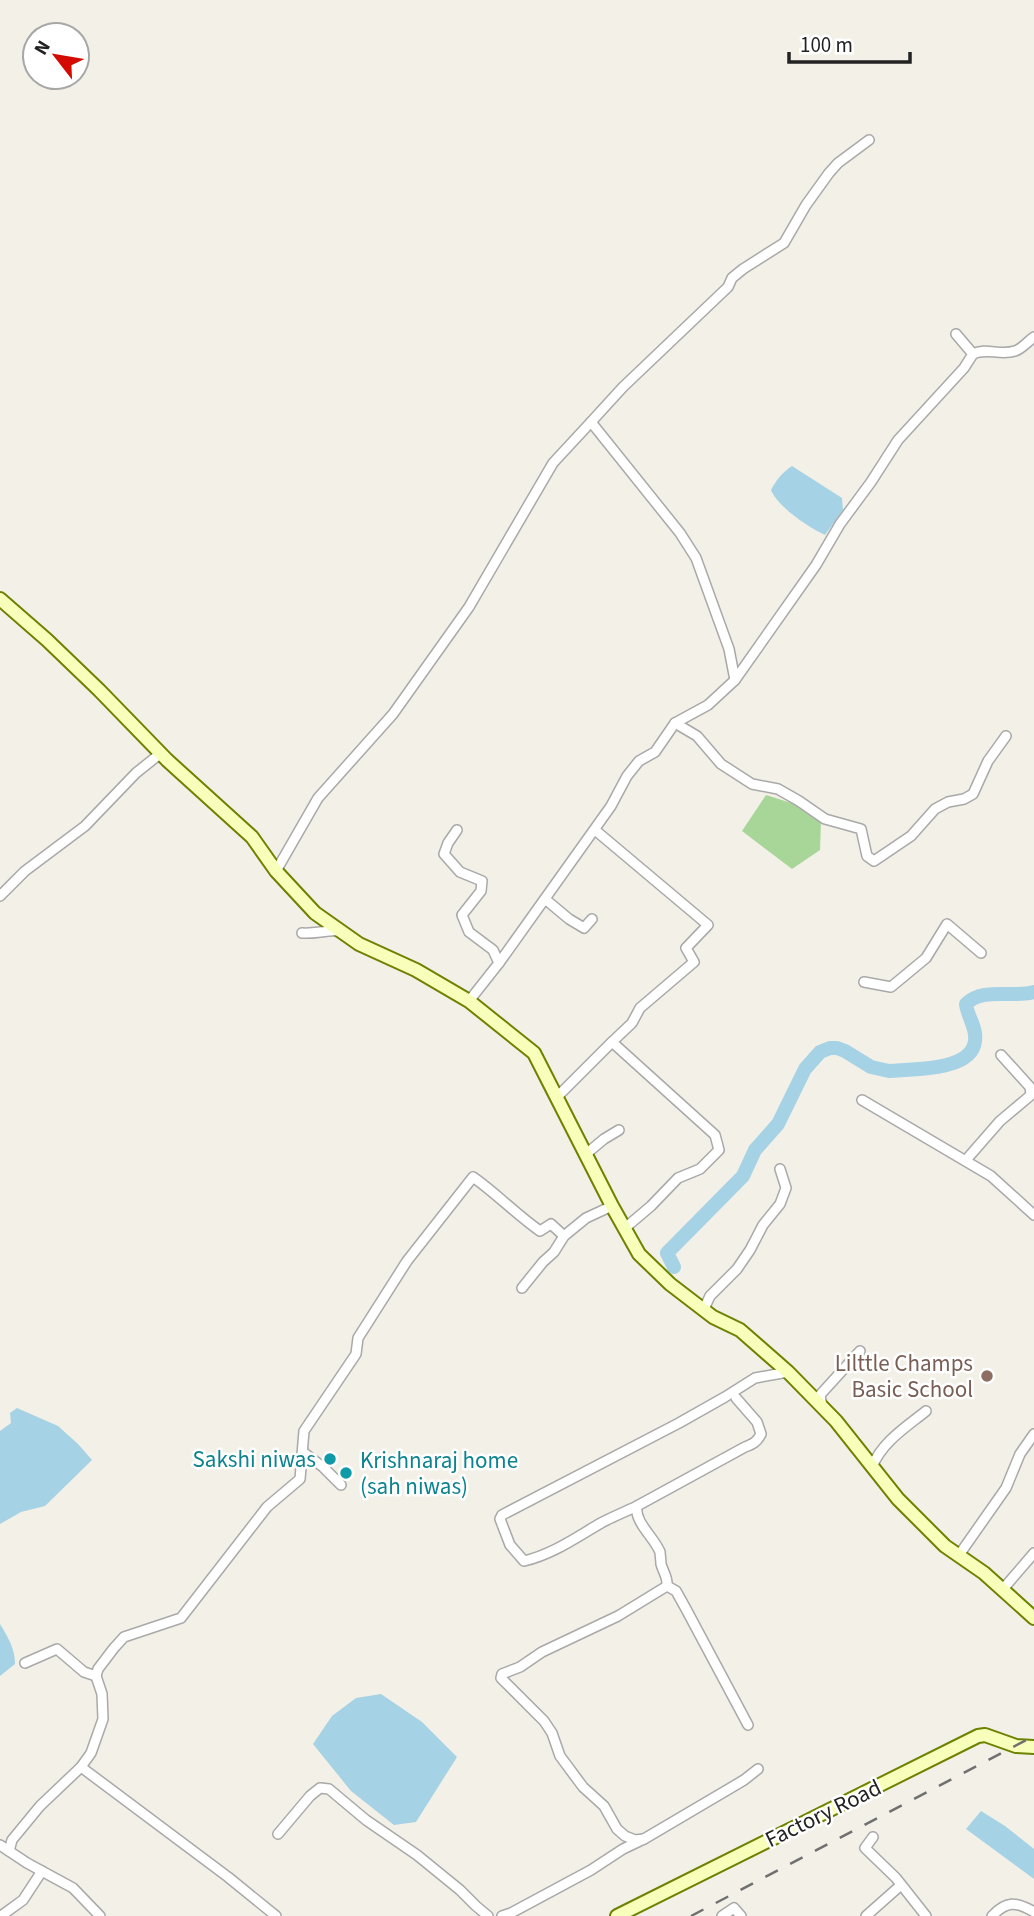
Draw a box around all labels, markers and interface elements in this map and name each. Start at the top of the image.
north arrow [21,21,91,91]
scale bar [789,21,910,65]
text: 100 m [800,30,853,60]
text: N [28,36,58,60]
place label: Lilttle Champs Basic School [835,1347,973,1406]
marker: Lilttle Champs Basic School [979,1368,995,1384]
place label: Sakshi niwas [193,1443,316,1476]
place label: Krishnaraj home (sah niwas) [360,1444,518,1503]
marker: Sakshi niwas [322,1451,338,1467]
marker: Krishnaraj home (sah niwas) [338,1465,354,1481]
street label: Factory Road [760,1771,887,1856]

